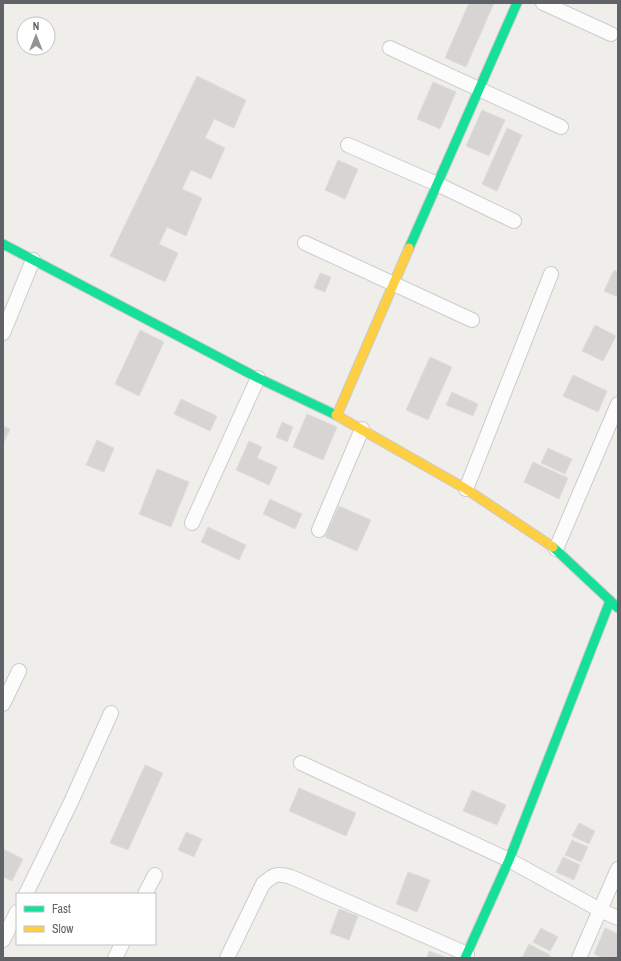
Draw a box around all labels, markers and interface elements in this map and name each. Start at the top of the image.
north arrow [16,16,56,56]
text: N [33,19,39,33]
legend [16,893,156,945]
text: Fast [52,901,71,917]
text: Slow [52,921,74,937]

